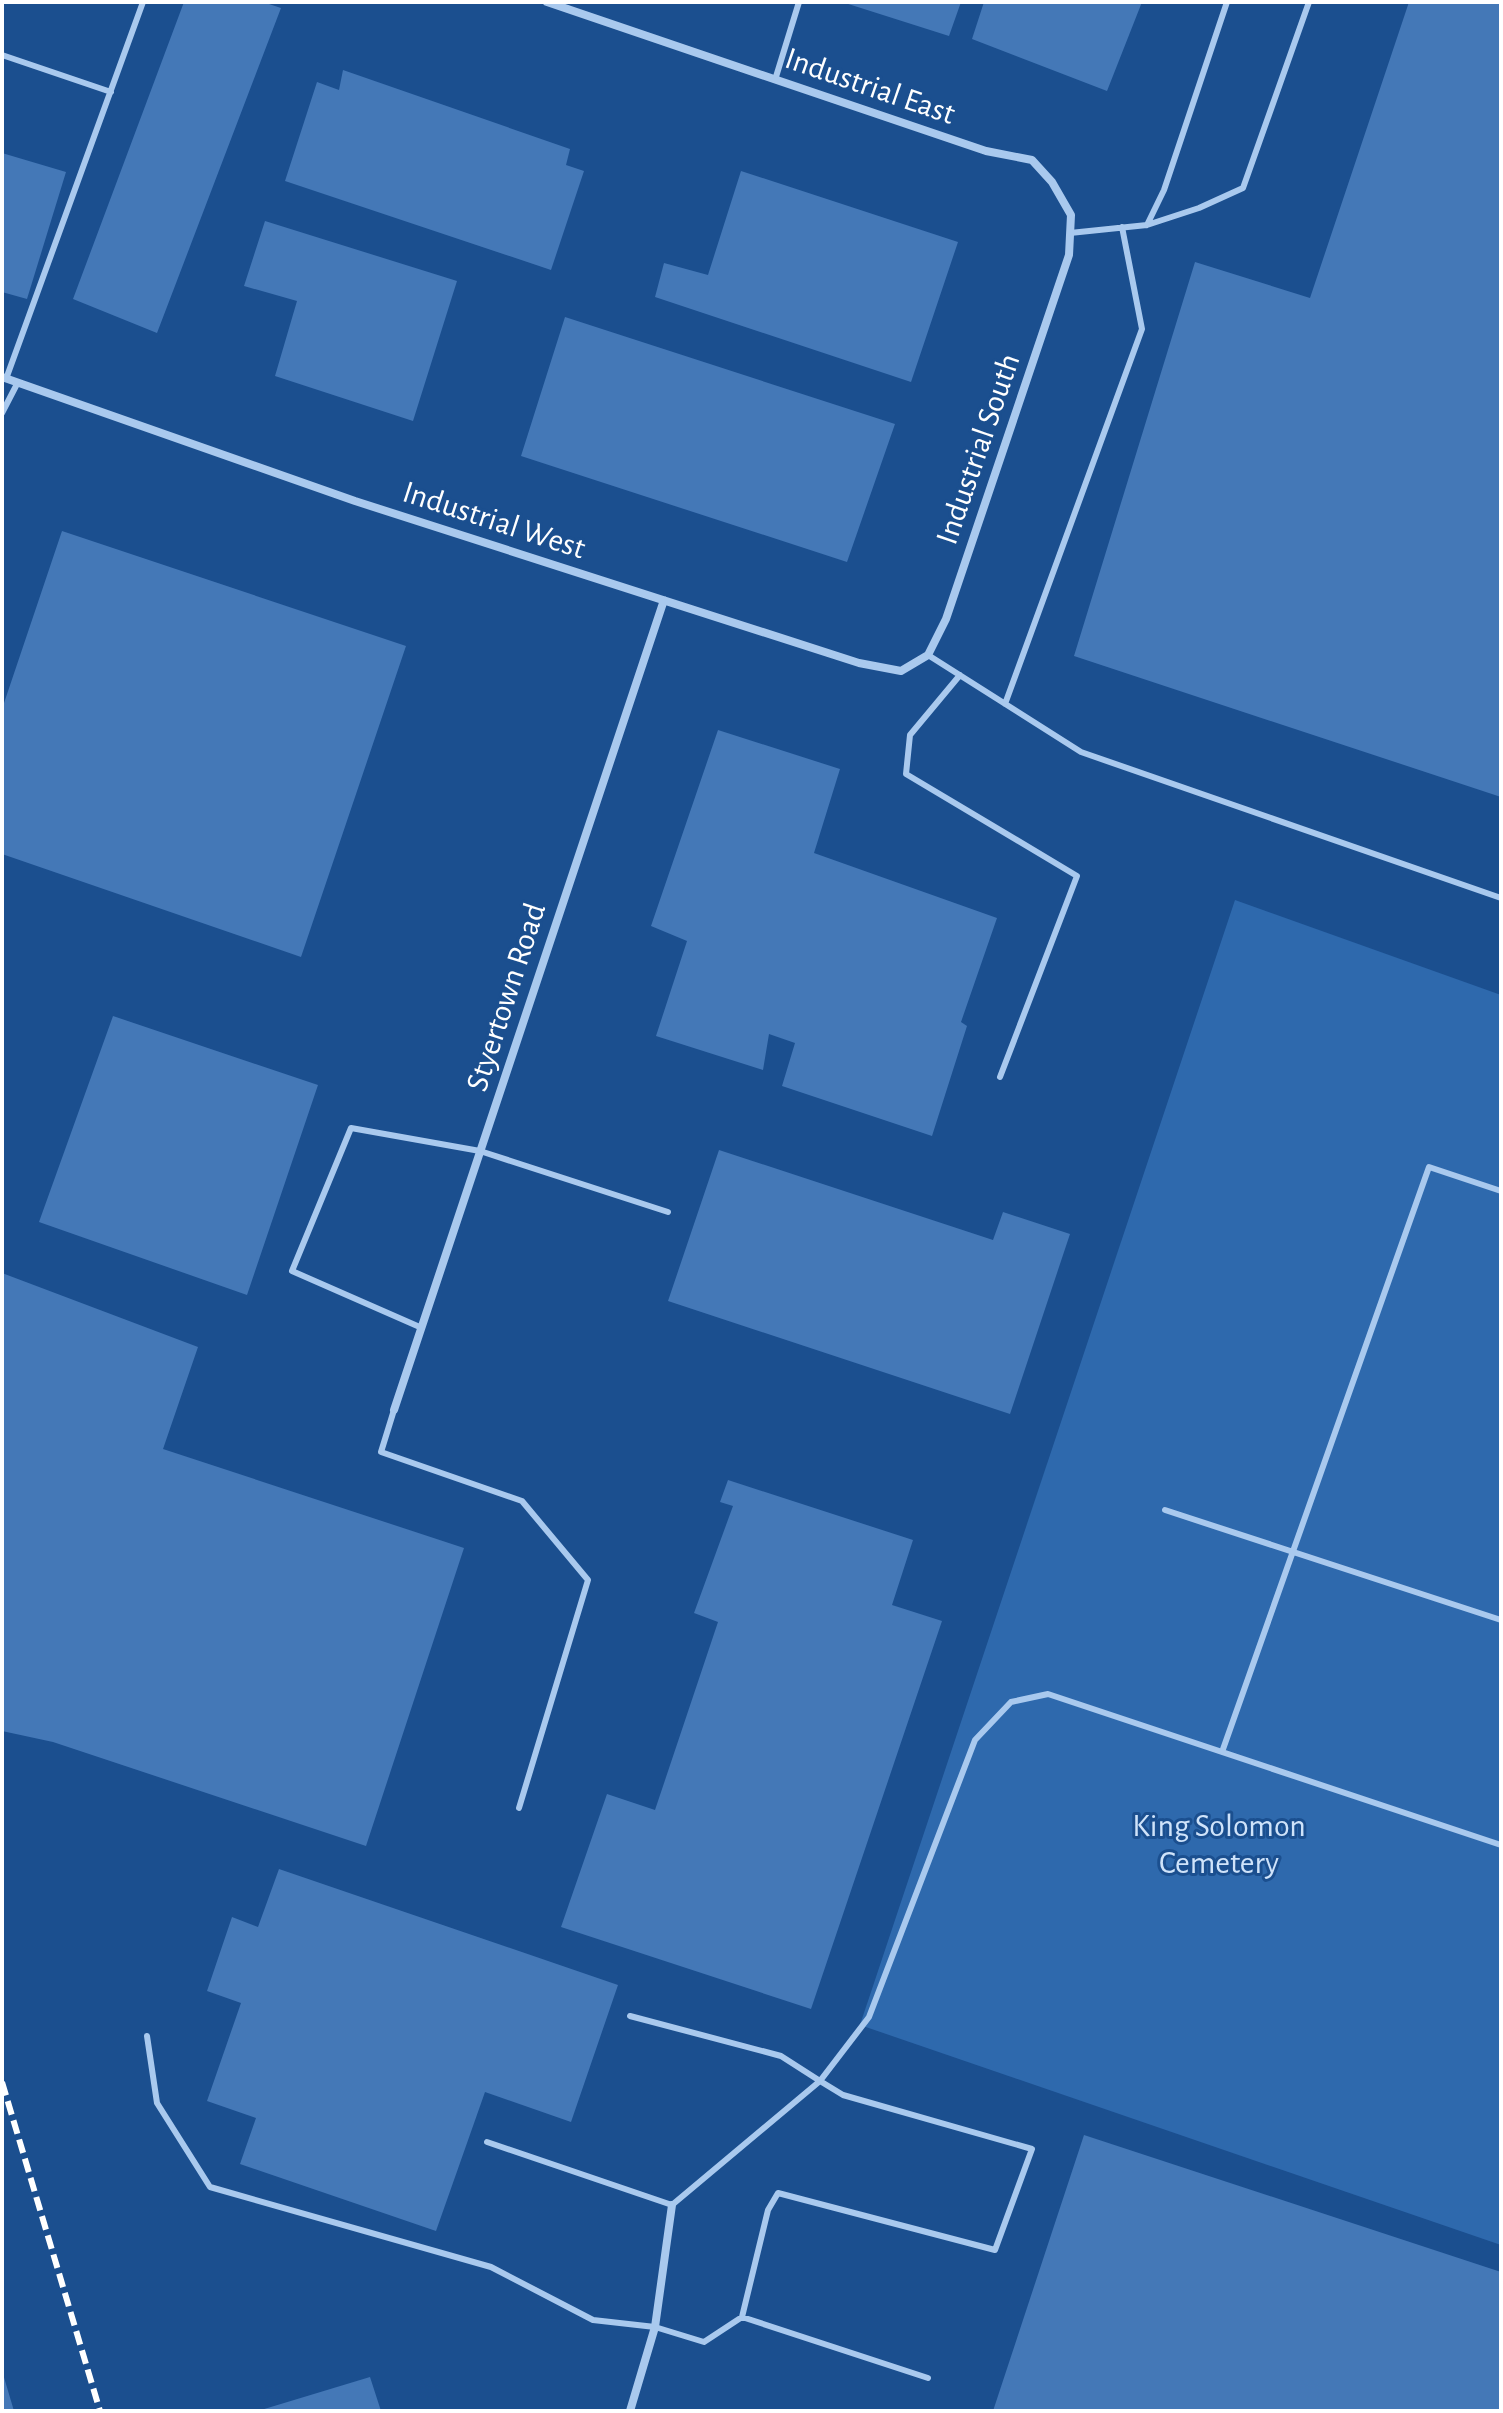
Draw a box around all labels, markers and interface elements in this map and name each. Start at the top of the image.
street label: Industrial East [781,42,959,130]
street label: Industrial South [930,350,1026,548]
street label: Industrial West [399,475,589,565]
street label: Styertown Road [461,899,551,1095]
park label: King Solomon Cemetery [1132,1810,1306,1879]

